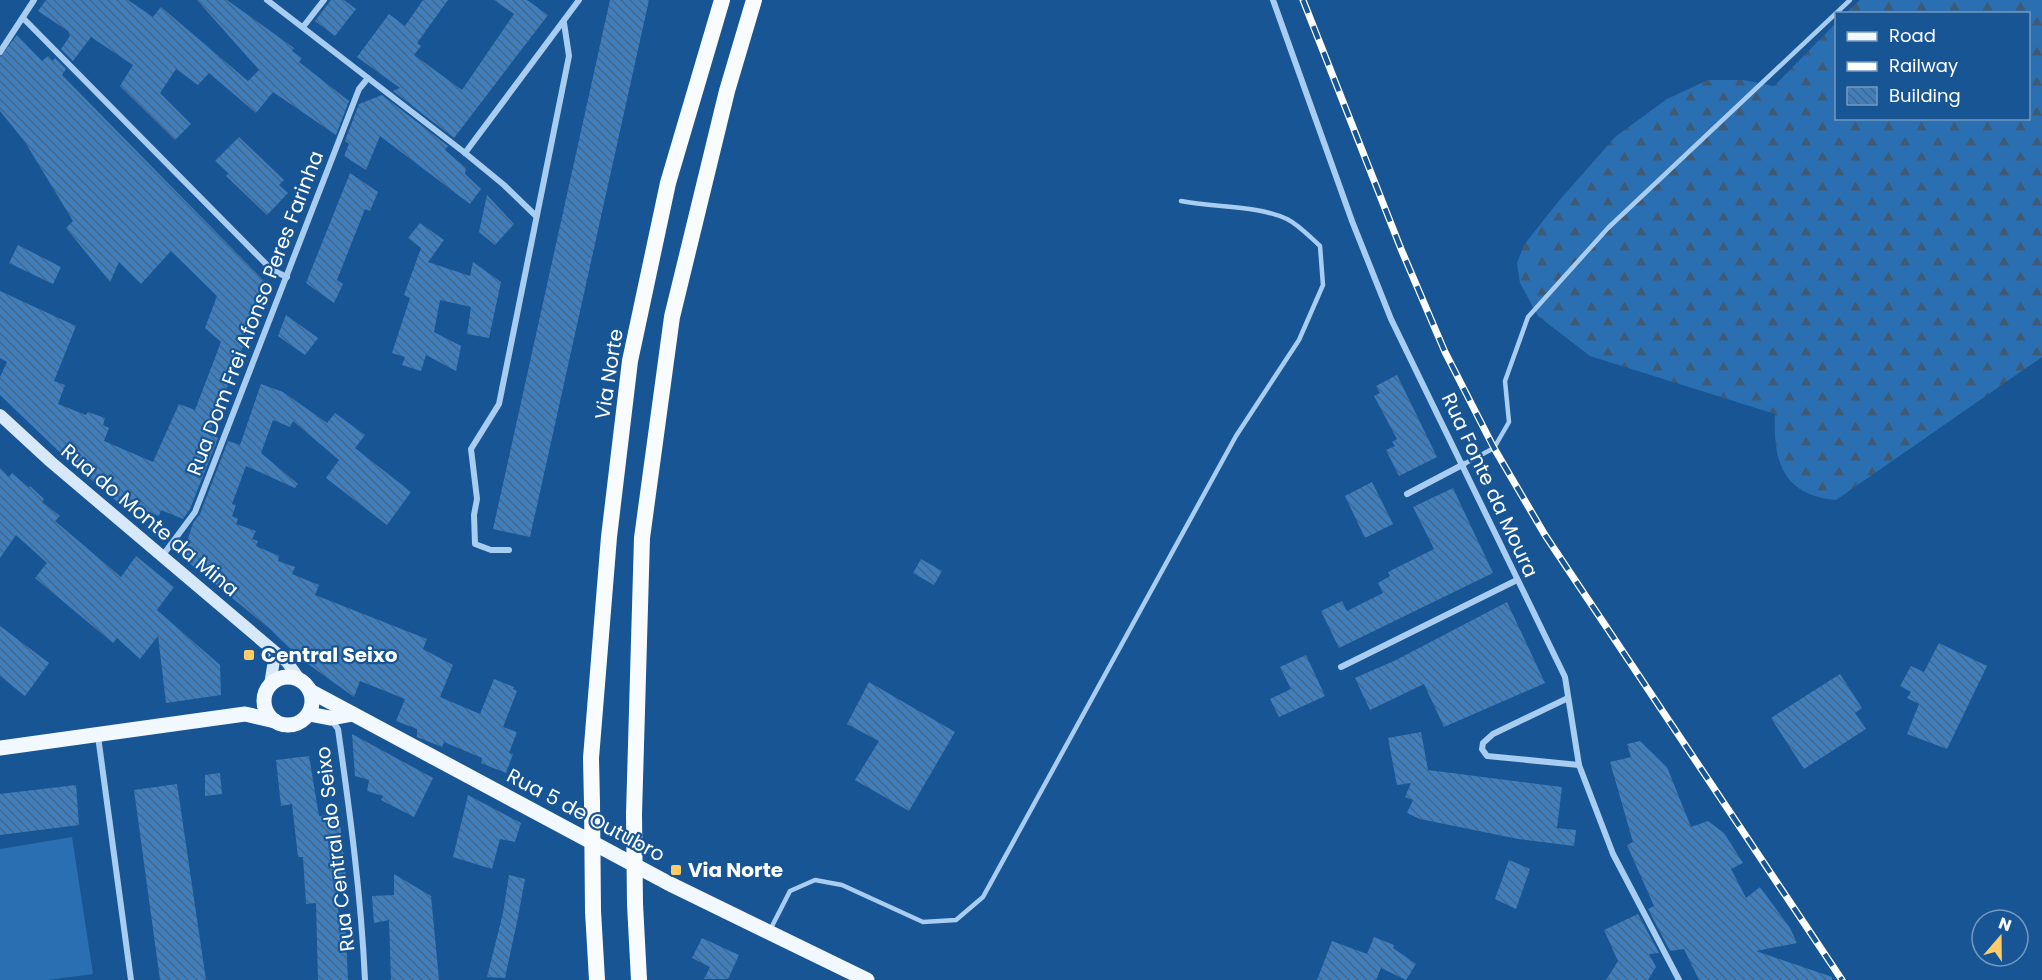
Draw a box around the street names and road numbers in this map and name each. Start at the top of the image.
street label: Rua Dom Frei Afonso Peres Farinha [180,147,330,479]
street label: Via Norte [588,327,630,421]
street label: Rua Fonte da Moura [1435,388,1545,582]
street label: Rua do Monte da Mina [55,437,245,603]
street label: Rua Central do Seixo [309,745,361,953]
street label: Rua 5 de Outubro [502,761,670,869]

